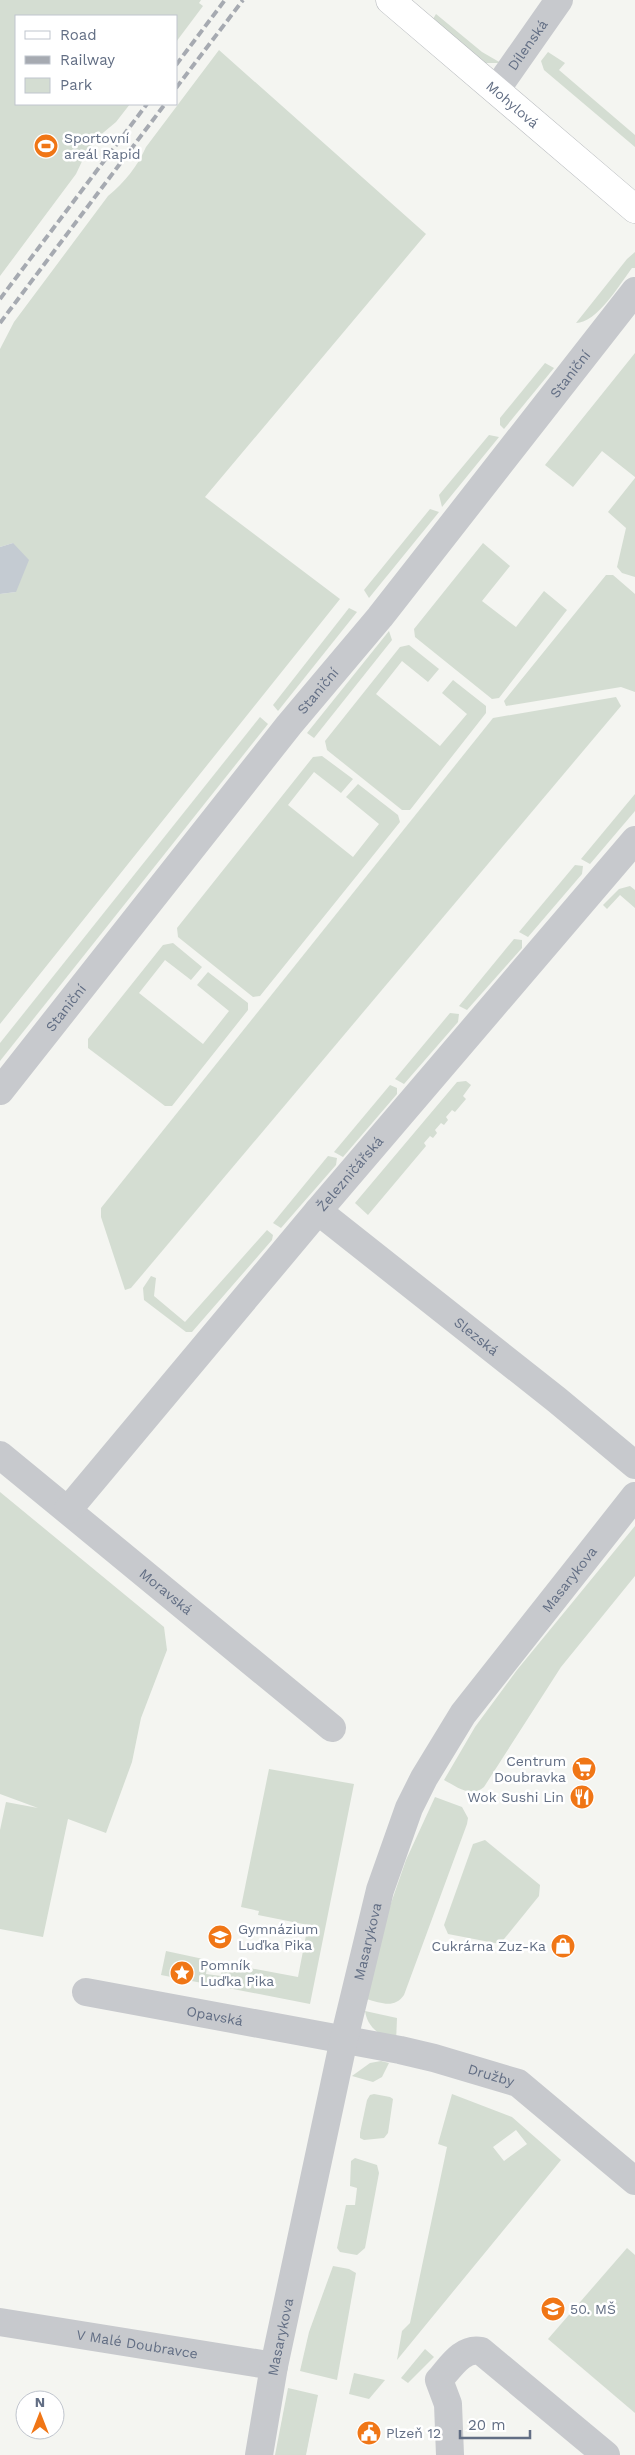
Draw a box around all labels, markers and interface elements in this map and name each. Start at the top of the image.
legend [15,15,178,105]
street label: Dílenská [504,17,551,73]
text: Road [60,26,97,44]
text: Railway [60,51,115,69]
text: Park [60,76,93,94]
street label: Mohylová [483,78,542,131]
place label: Sportovní areál Rapid [64,130,141,162]
sports icon: Sportovní areál Rapid [33,133,59,159]
street label: Staniční [547,347,594,401]
street label: Staniční [294,664,342,717]
street label: Staniční [42,981,89,1035]
street label: Železničářská [314,1133,386,1214]
street label: Slezská [451,1314,502,1359]
street label: Masarykova [538,1543,600,1615]
street label: Moravská [136,1565,196,1618]
place label: Centrum Doubravka [494,1753,566,1785]
supermarket icon: Centrum Doubravka [571,1756,597,1782]
restaurant icon: Wok Sushi Lin [569,1784,595,1810]
place label: Wok Sushi Lin [467,1789,564,1805]
street label: Masarykova [350,1901,385,1982]
place label: Gymnázium Luďka Pika [238,1921,318,1953]
school or university icon: Gymnázium Luďka Pika [207,1924,233,1950]
shop icon: Cukrárna Zuz-Ka [550,1933,576,1959]
place label: Cukrárna Zuz-Ka [432,1938,546,1954]
place label: Pomník Luďka Pika [200,1957,274,1989]
place icon: Pomník Luďka Pika [169,1960,195,1986]
street label: Opavská [185,2003,244,2029]
street label: Družby [466,2061,517,2090]
street label: Masarykova [264,2296,296,2377]
school or university icon: 50. MŠ [540,2296,566,2322]
place label: 50. MŠ [570,2301,616,2317]
street label: V Malé Doubravce [75,2326,199,2362]
north arrow [15,2390,65,2440]
text: N [35,2394,45,2410]
scale bar [460,2408,530,2440]
text: 20 m [468,2416,506,2434]
public building icon: Plzeň 12 [356,2420,382,2446]
place label: Plzeň 12 [386,2425,441,2441]

